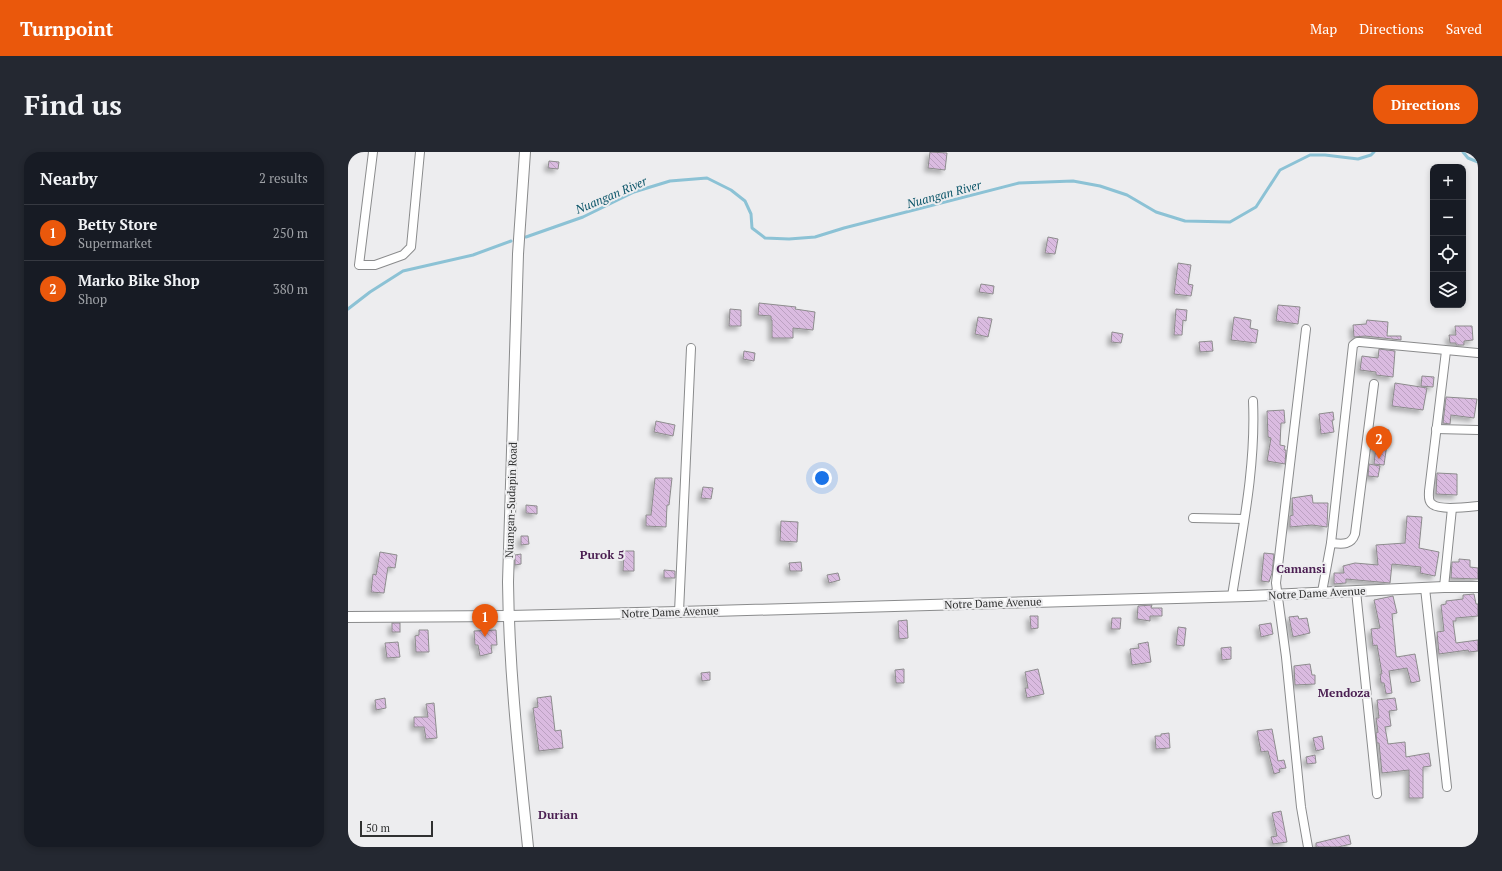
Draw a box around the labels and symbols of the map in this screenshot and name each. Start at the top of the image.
water label: Nuangan River [572,173,650,217]
water label: Nuangan River [904,177,984,211]
pin: 2 [1366,426,1392,459]
street label: Nuangan-Sudapin Road [502,442,520,558]
your location [812,468,832,488]
district label: Purok 5 [580,547,624,562]
district label: Camansi [1276,561,1326,576]
street label: Notre Dame Avenue [1268,583,1366,603]
street label: Notre Dame Avenue [944,594,1042,612]
street label: Notre Dame Avenue [621,603,719,621]
pin: 1 [472,604,498,637]
district label: Mendoza [1318,685,1370,700]
district label: Durian [538,807,578,822]
scale bar [360,819,433,838]

